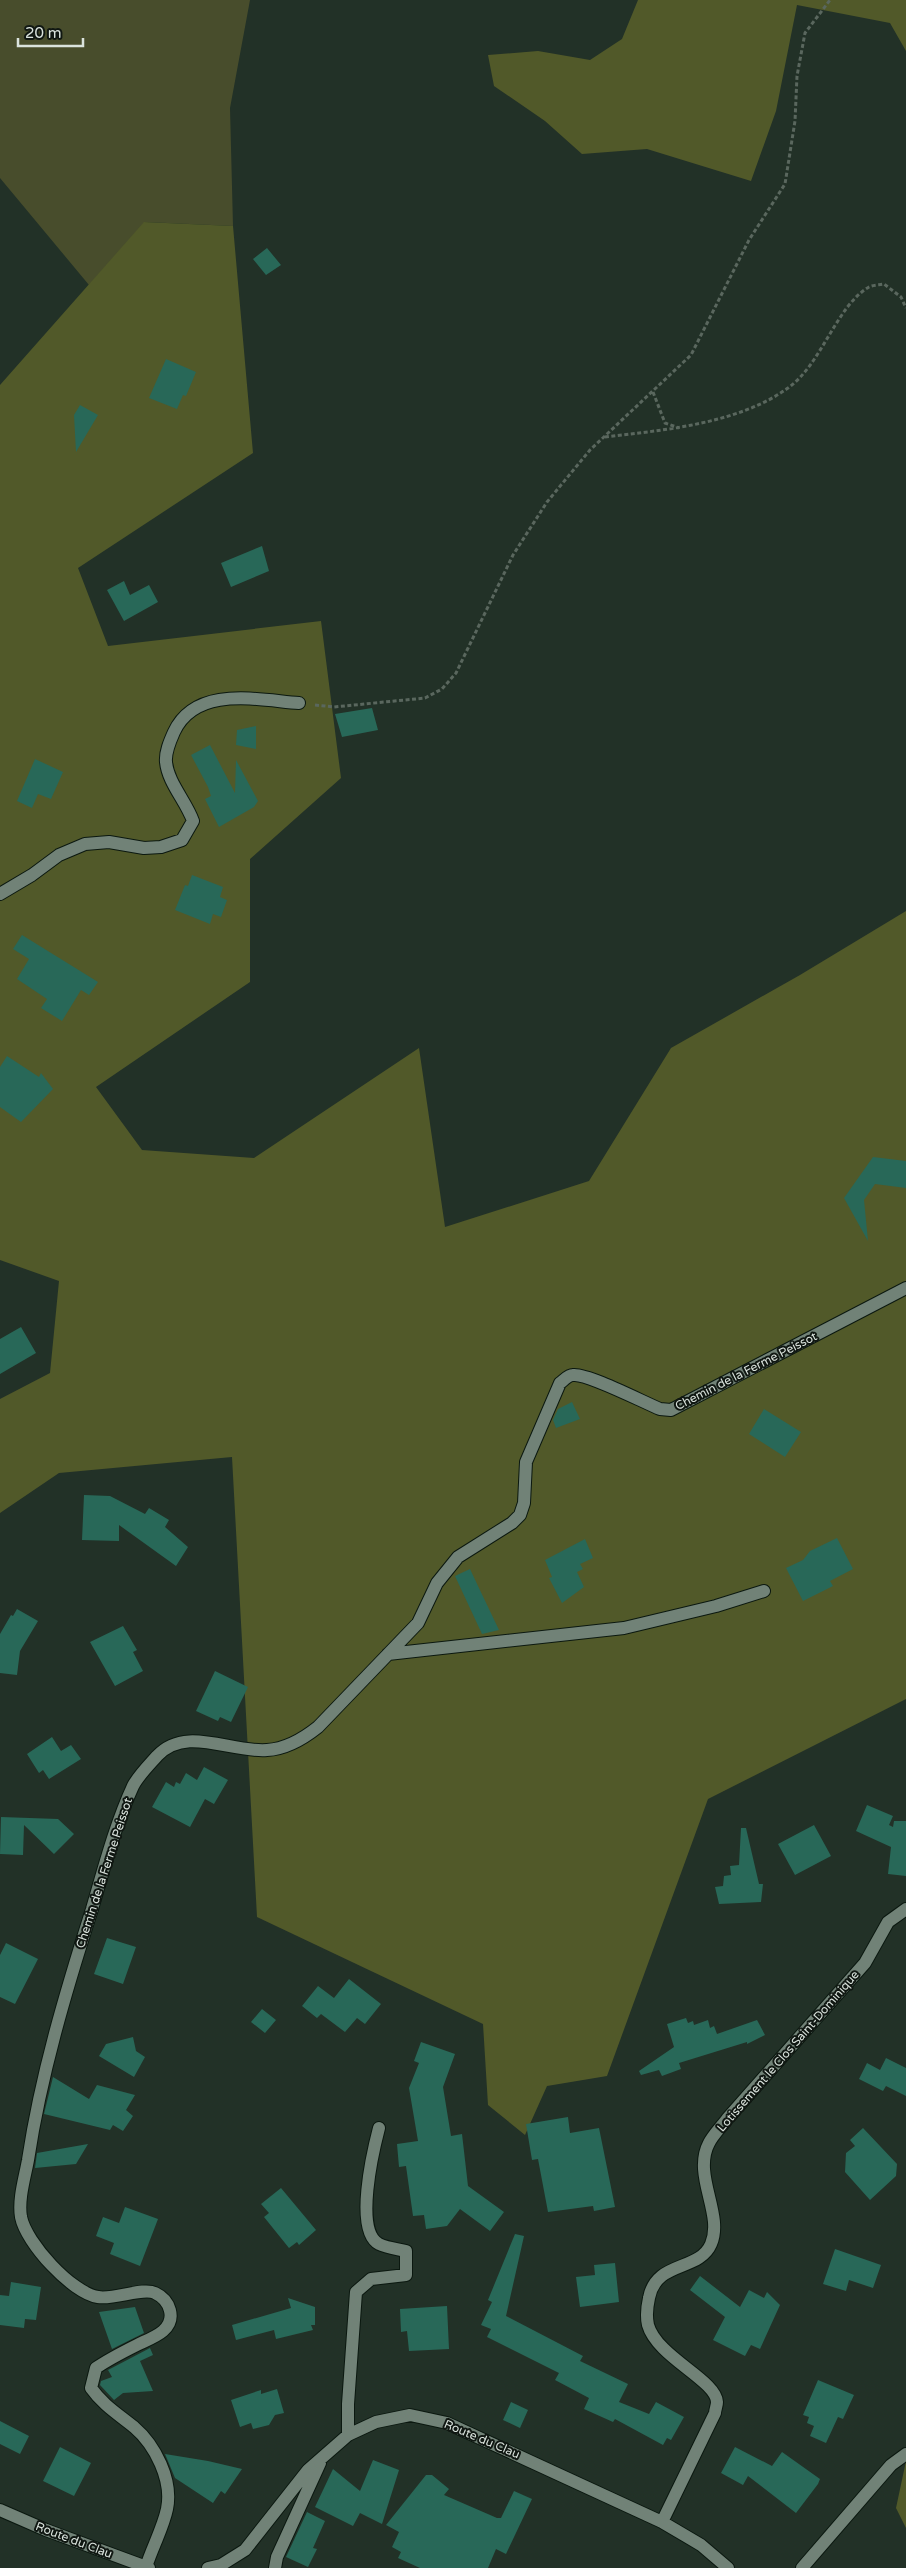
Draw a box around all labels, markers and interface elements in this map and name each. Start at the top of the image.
scale bar [18,15,82,47]
text: 20 m [25,24,62,42]
street label: Chemin de la Ferme Peissot [673,1329,820,1413]
street label: Chemin de la Ferme Peissot [73,1796,135,1950]
street label: Lotissement le Clos Saint-Dominique [714,1967,862,2134]
street label: Route du Clau [442,2417,522,2461]
street label: Route du Clau [34,2519,114,2561]

